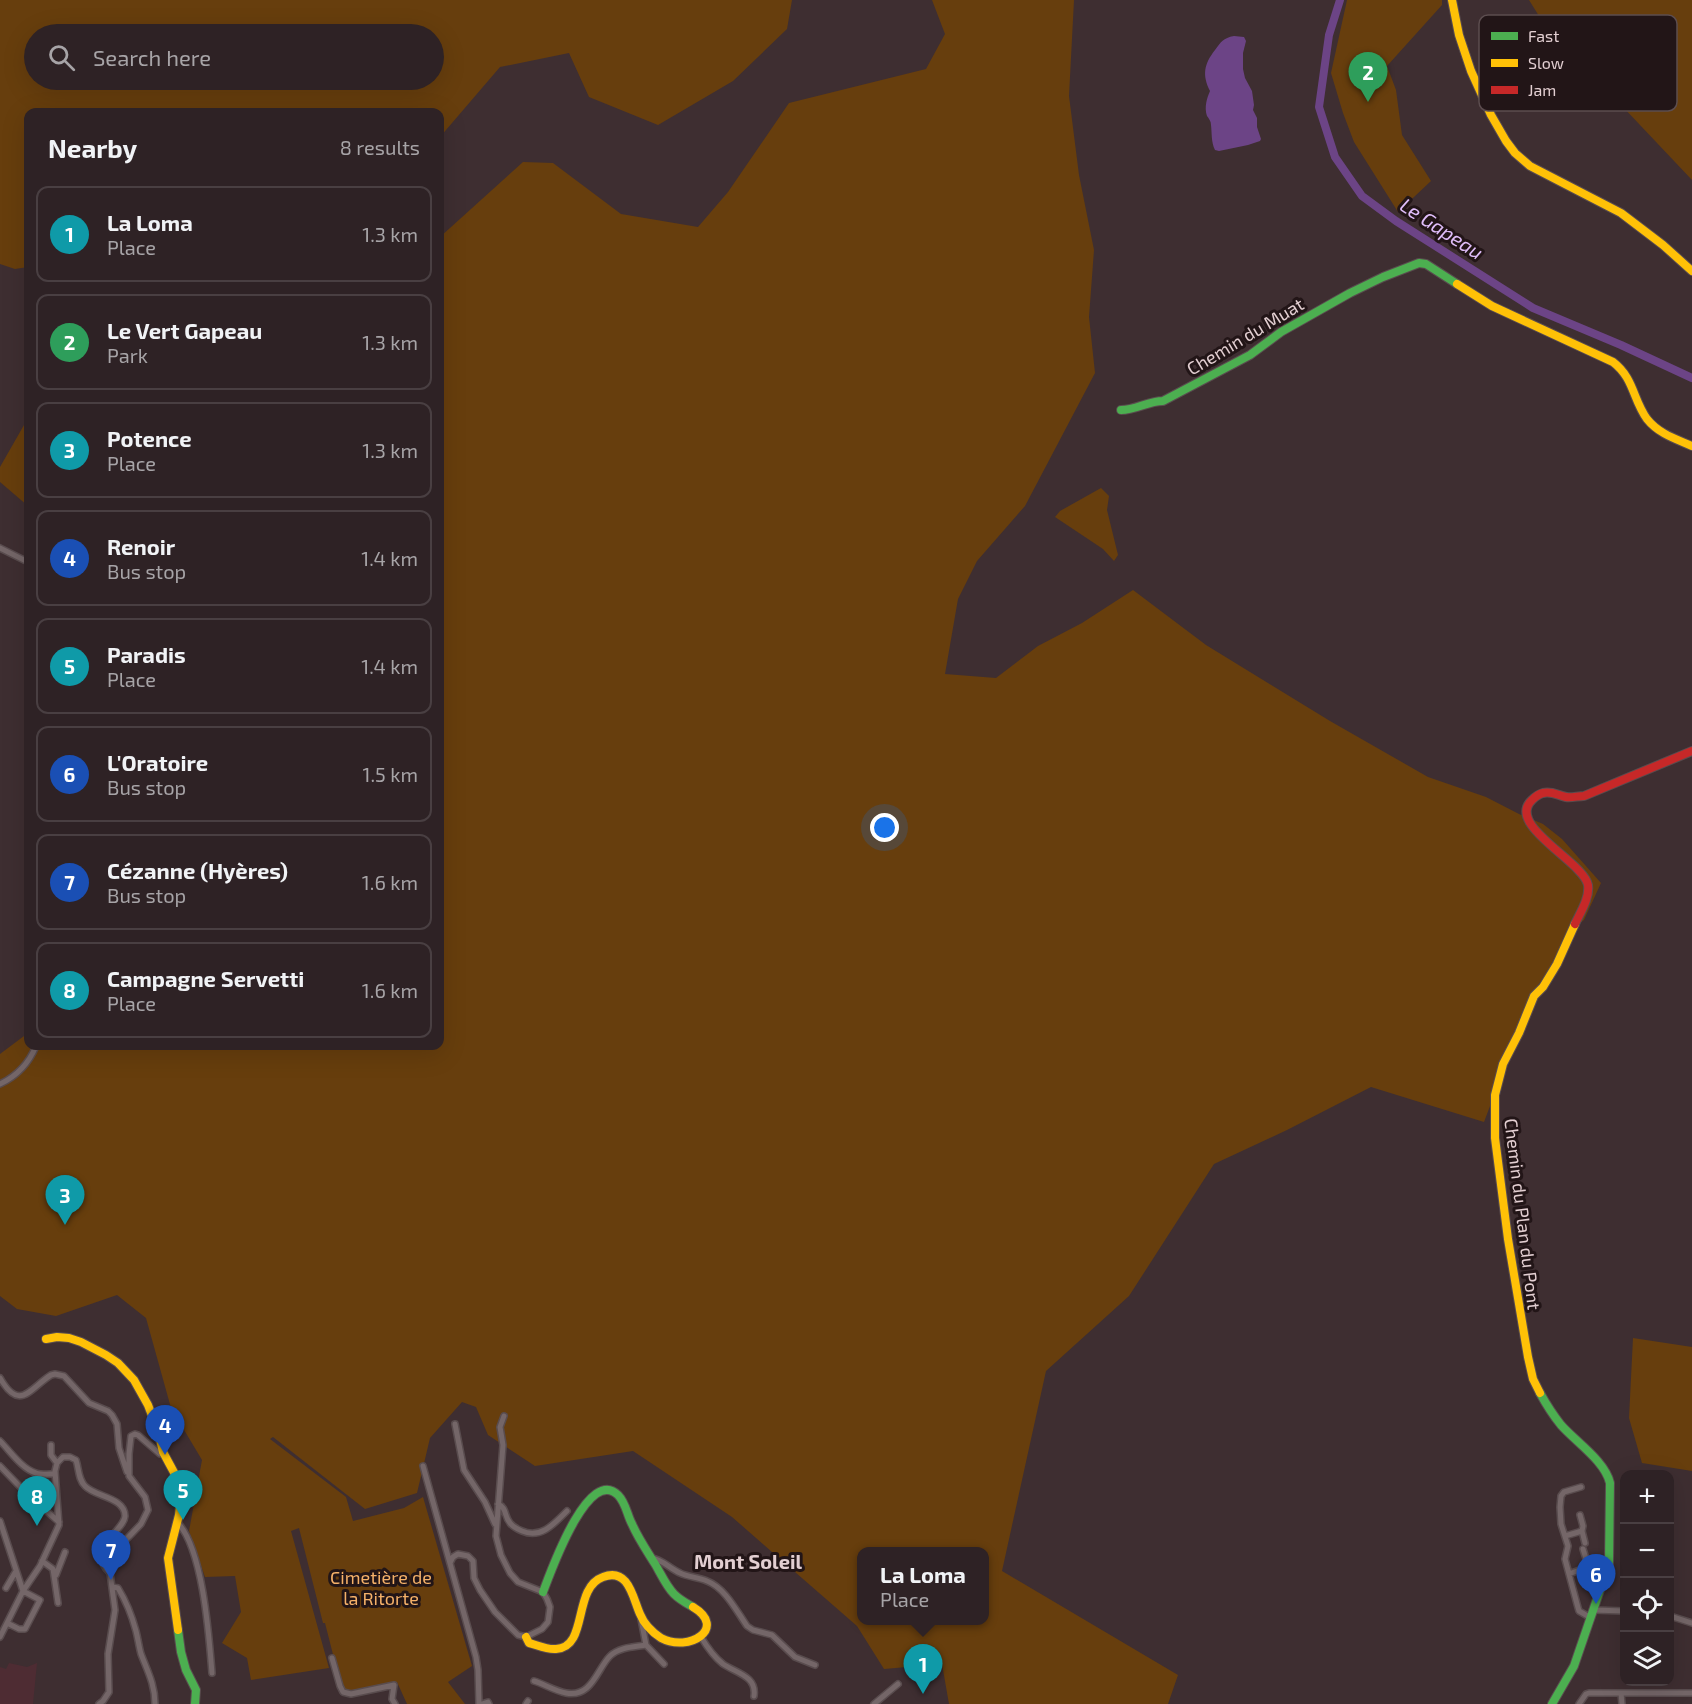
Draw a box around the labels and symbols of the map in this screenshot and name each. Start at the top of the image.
legend [1479,15,1677,111]
text: Fast [1528,26,1559,45]
pin: 2 [1348,52,1388,102]
text: Slow [1528,53,1564,72]
text: Jam [1528,80,1556,99]
water label: Le Gapeau [1396,192,1488,264]
street label: Chemin du Muat [1183,292,1308,380]
your location [870,813,899,842]
street label: Chemin du Plan du Pont [1500,1117,1546,1311]
pin: 3 [46,1176,84,1225]
pin: 4 [146,1406,184,1455]
pin: 5 [164,1470,202,1520]
pin: 8 [18,1476,57,1526]
pin: 7 [92,1530,130,1580]
district label: Mont Soleil [694,1549,802,1573]
pin: 6 [1576,1554,1616,1604]
park label: Cimetière de la Ritorte [330,1566,432,1609]
pin: 1 [904,1644,942,1694]

